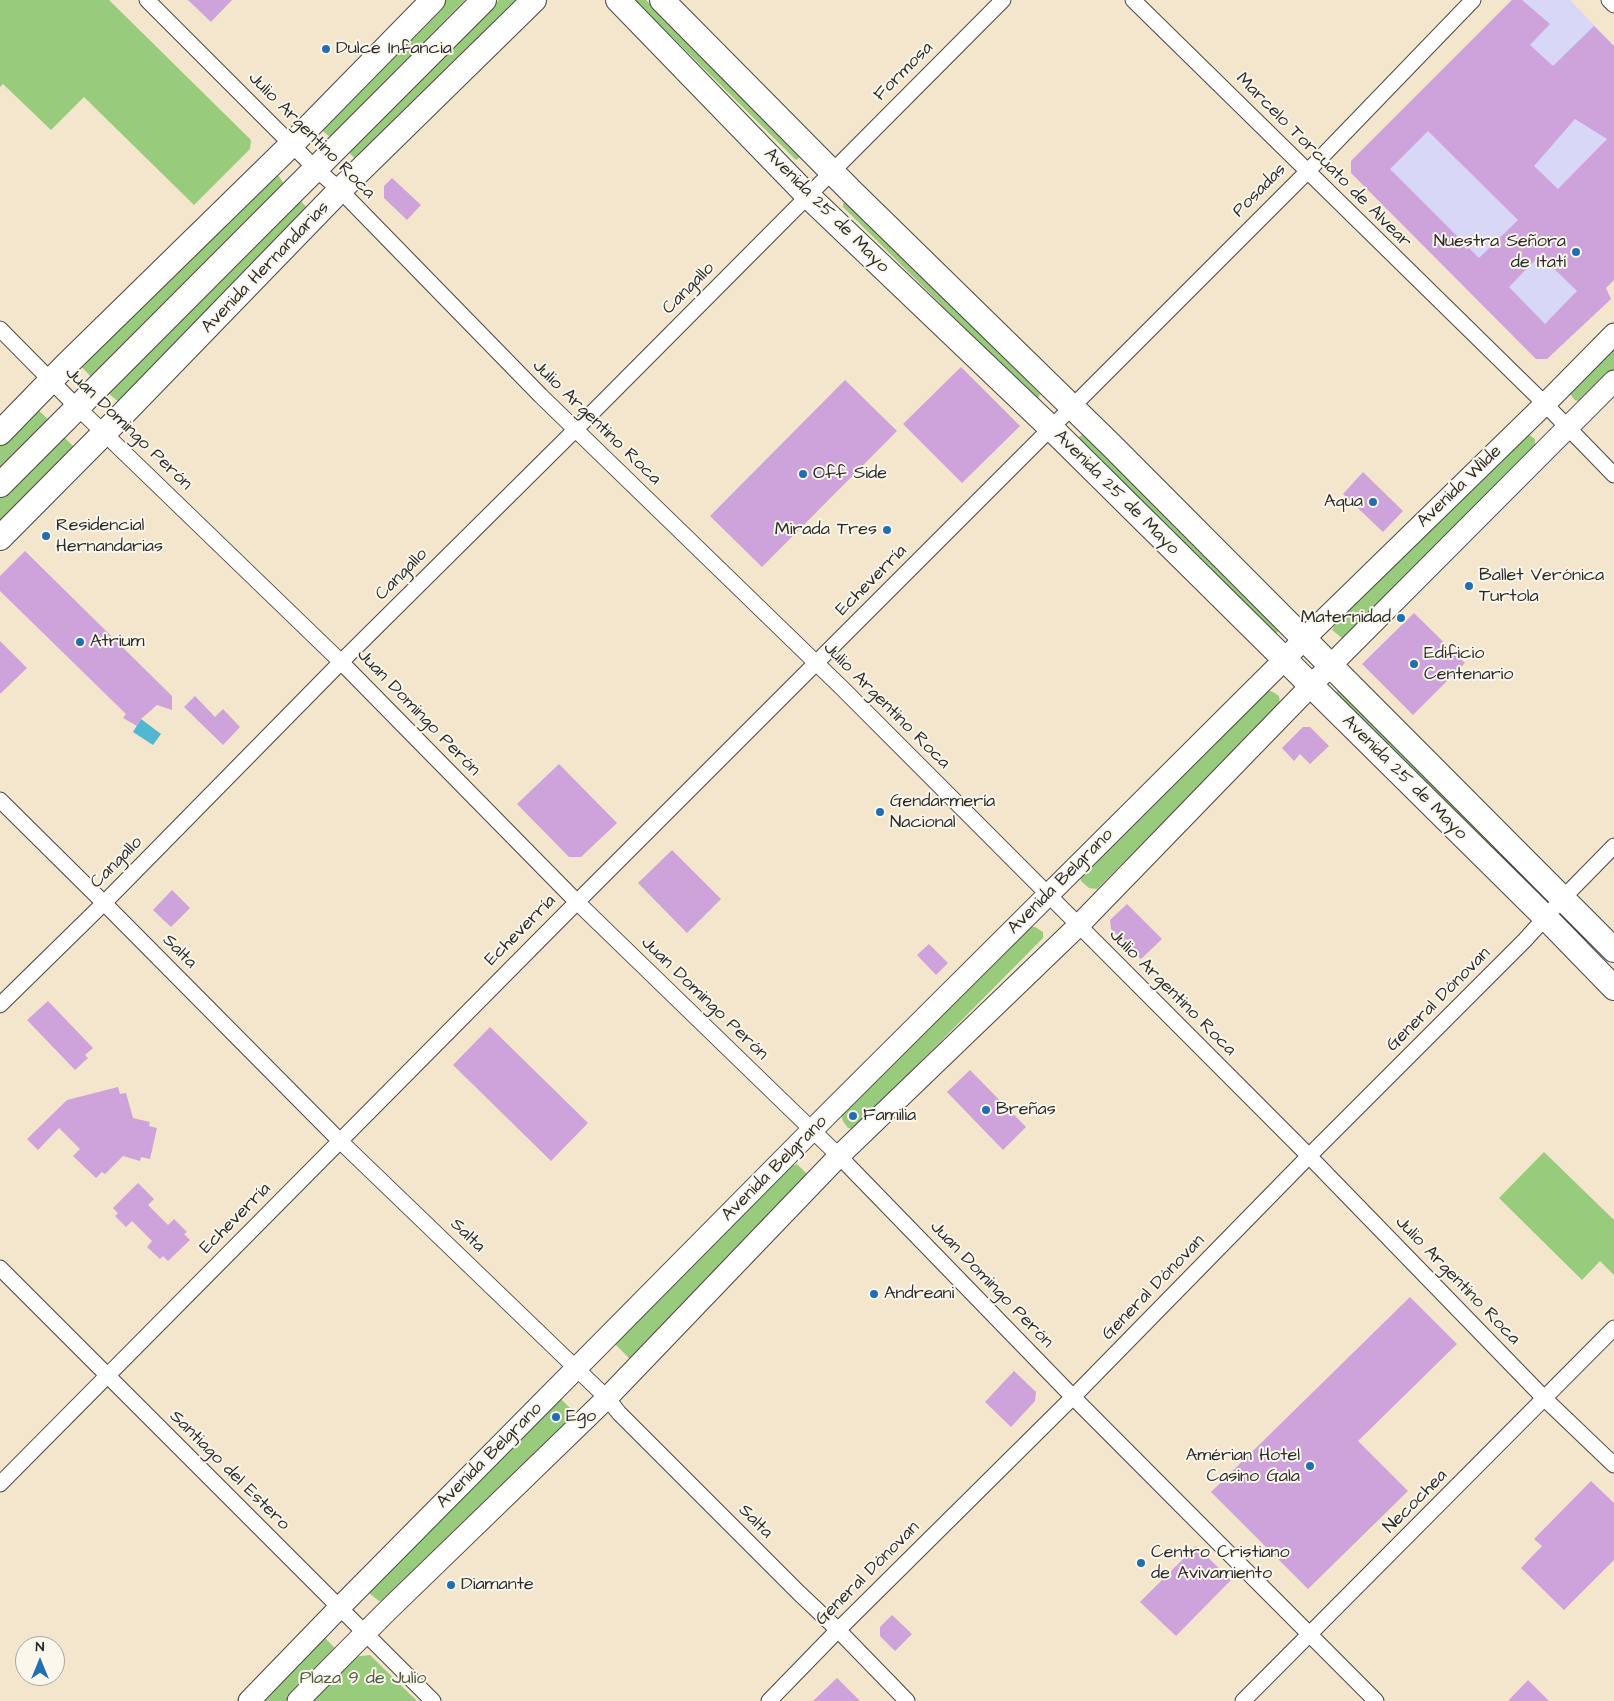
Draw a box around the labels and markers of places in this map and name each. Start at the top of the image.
place label: Dulce Infancia [336,38,452,60]
marker: Dulce Infancia [320,43,332,55]
place label: Nuestra Señora de Itatí [1434,231,1566,274]
marker: Nuestra Señora de Itatí [1570,246,1582,258]
place label: Off Side [813,463,887,485]
marker: Off Side [797,468,809,480]
place label: Aqua [1324,491,1363,513]
marker: Aqua [1367,496,1379,508]
place label: Residencial Hernandarias [56,515,163,558]
place label: Mirada Tres [775,519,877,541]
marker: Mirada Tres [881,524,893,536]
marker: Residencial Hernandarias [40,530,52,542]
place label: Ballet Verónica Turtola [1479,565,1604,608]
marker: Ballet Verónica Turtola [1463,580,1475,592]
place label: Maternidad [1301,607,1391,629]
marker: Maternidad [1395,612,1407,624]
place label: Atrium [90,631,145,653]
marker: Atrium [74,636,86,648]
place label: Edificio Centenario [1424,643,1513,686]
marker: Edificio Centenario [1408,658,1420,670]
place label: Gendarmería Nacional [890,791,995,834]
marker: Gendarmería Nacional [874,806,886,818]
place label: Breñas [996,1099,1056,1121]
marker: Breñas [980,1104,992,1116]
place label: Familia [863,1105,916,1127]
marker: Familia [847,1110,859,1122]
place label: Andreani [884,1283,954,1305]
marker: Andreani [868,1288,880,1300]
place label: Ego [566,1406,596,1428]
marker: Ego [550,1411,562,1423]
place label: Amérian Hotel Casino Gala [1186,1445,1300,1488]
marker: Amérian Hotel Casino Gala [1304,1460,1316,1472]
place label: Centro Cristiano de Avivamiento [1151,1542,1290,1585]
marker: Centro Cristiano de Avivamiento [1135,1557,1147,1569]
place label: Diamante [461,1574,534,1596]
marker: Diamante [445,1579,457,1591]

